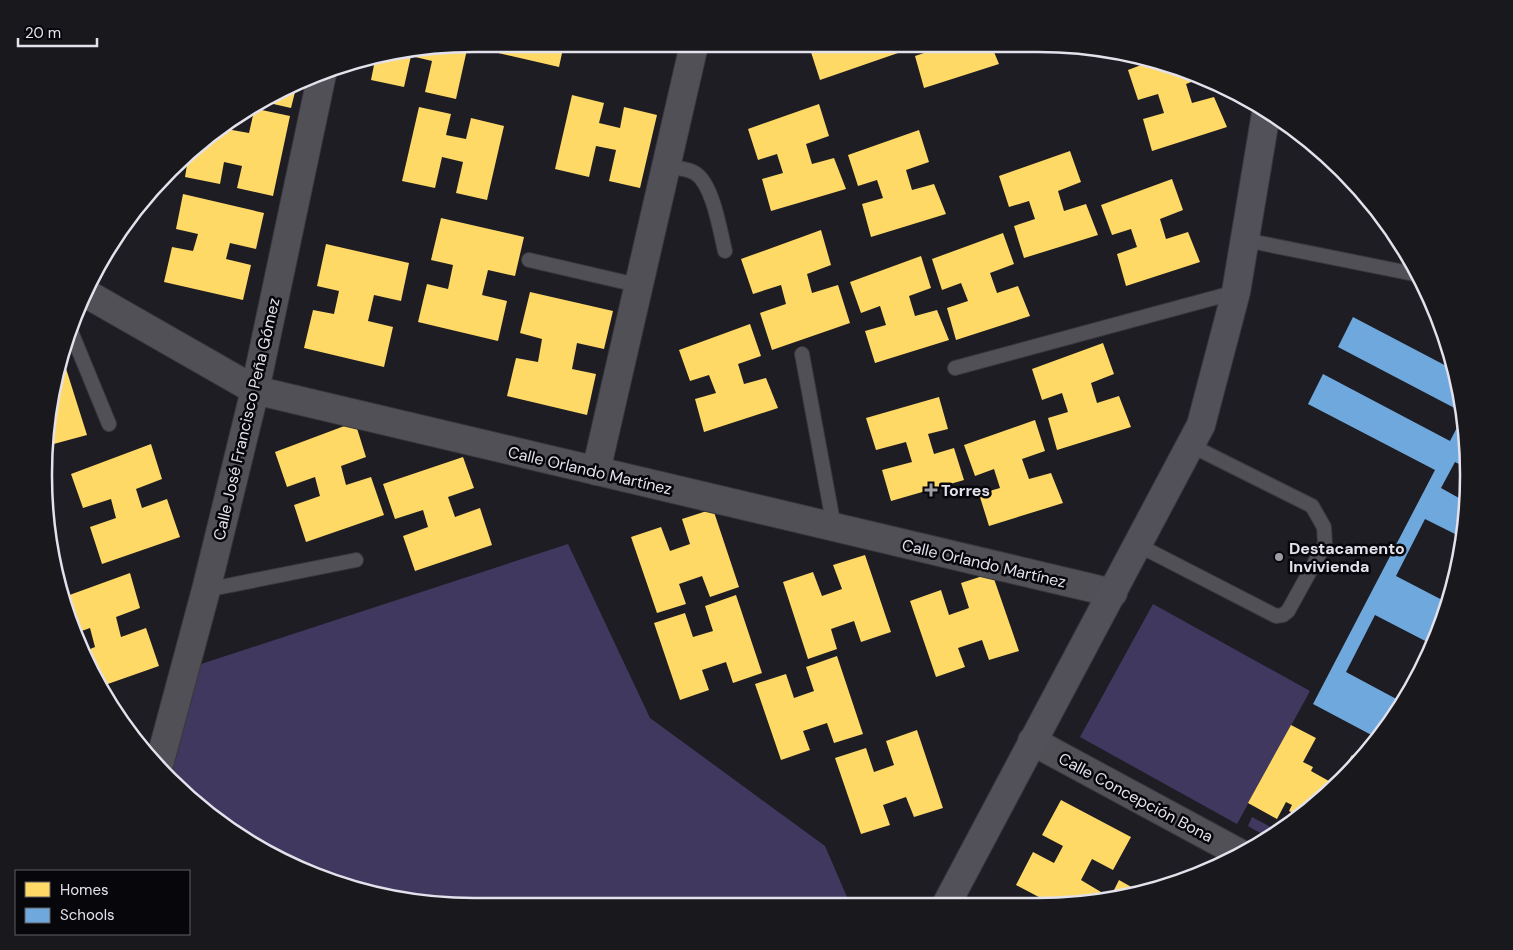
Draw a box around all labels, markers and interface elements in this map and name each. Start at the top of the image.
scale bar [18,15,96,47]
text: 20 m [25,23,61,43]
street label: Calle José Francisco Peña Gómez [208,296,285,542]
street label: Calle Orlando Martínez [506,441,674,500]
place label: Torres [941,480,990,501]
marker: Torres [925,484,937,496]
street label: Calle Orlando Martínez [900,534,1068,593]
place label: Destacamento Invivienda [1289,538,1405,577]
marker: Destacamento Invivienda [1273,551,1285,563]
street label: Calle Concepción Bona [1055,748,1217,847]
legend [15,870,190,935]
text: Homes [60,880,109,900]
text: Schools [60,905,115,925]

